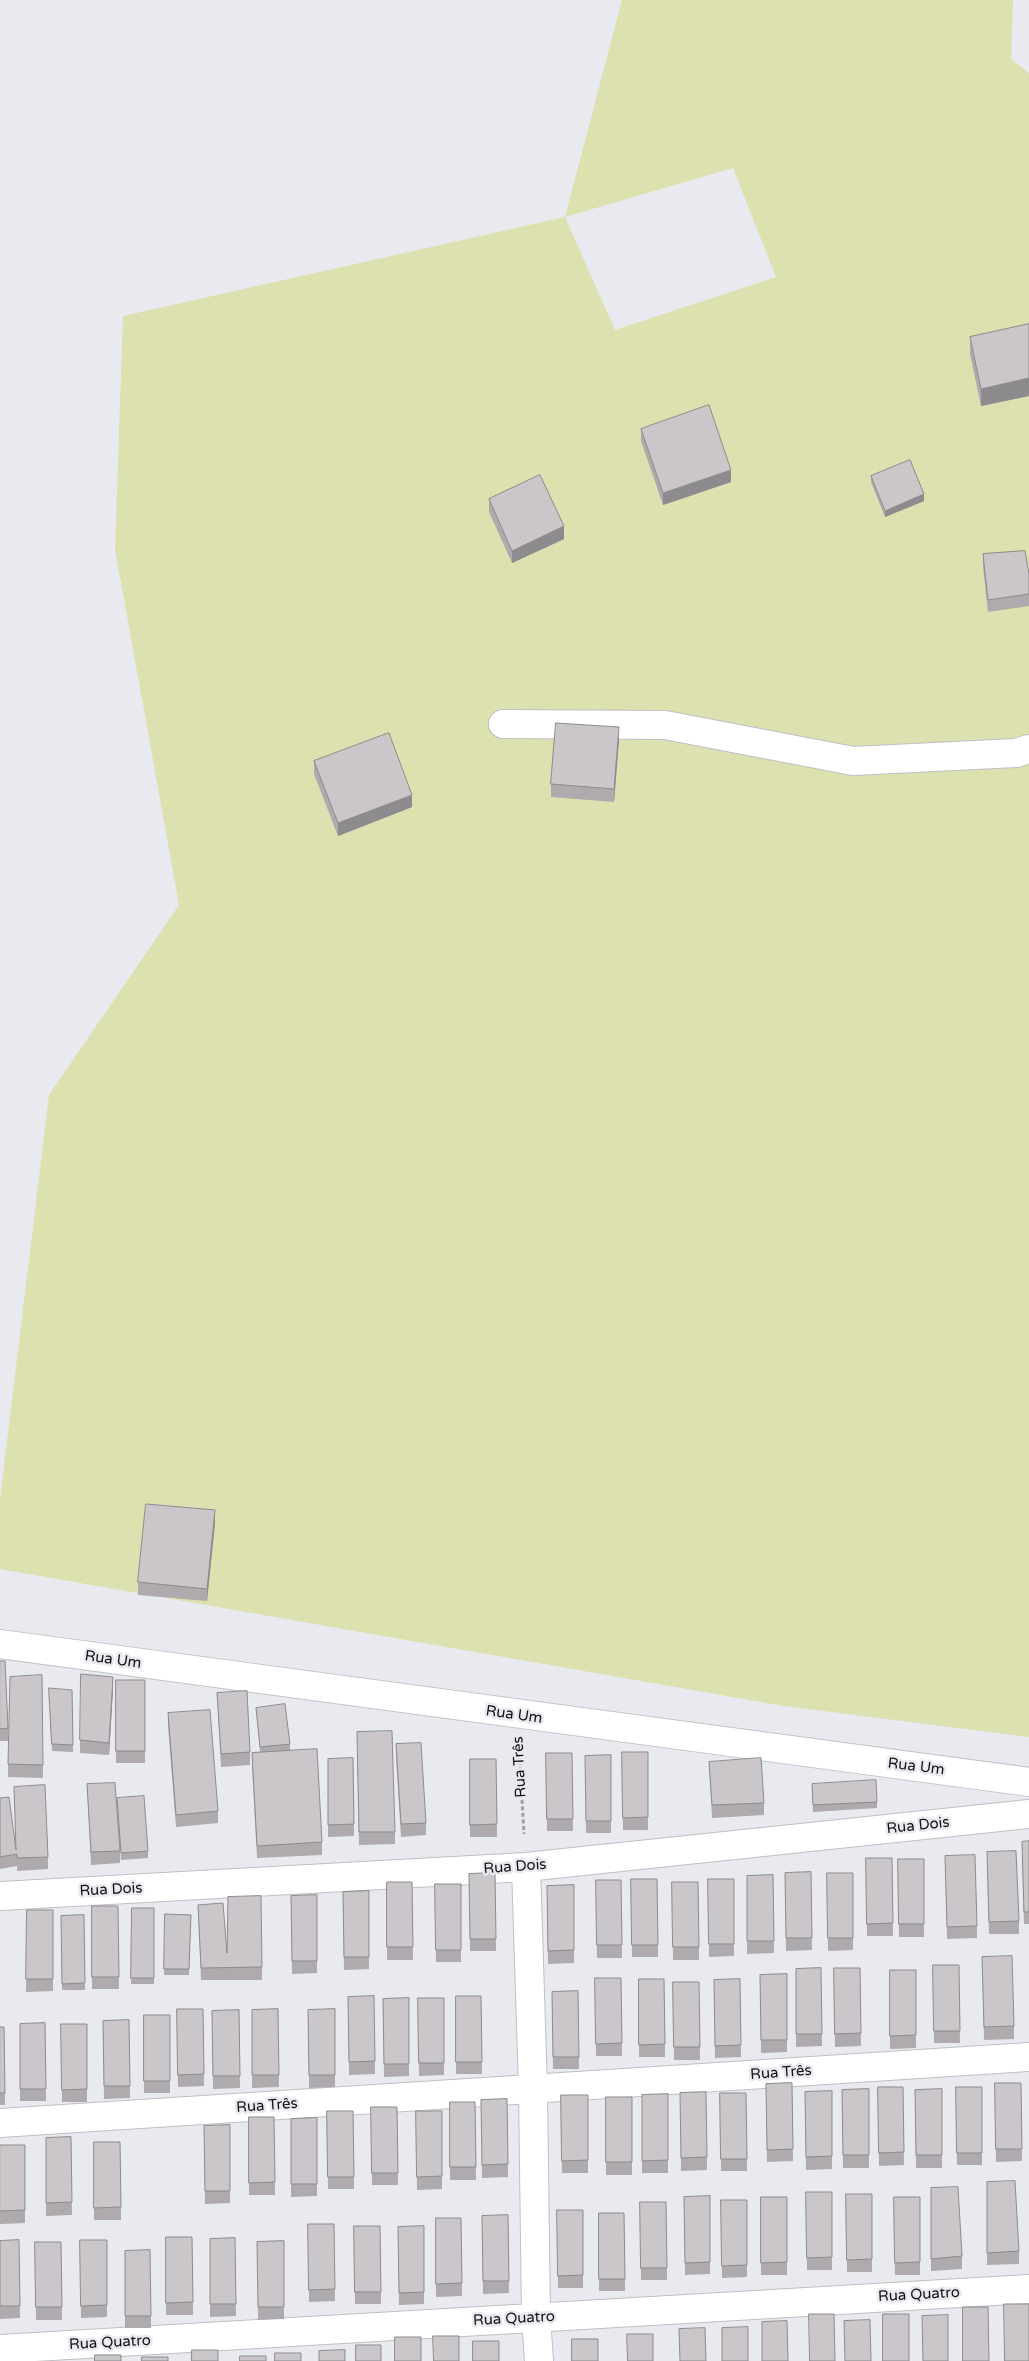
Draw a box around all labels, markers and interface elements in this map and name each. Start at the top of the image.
street label: Rua Um [84,1647,142,1673]
street label: Rua Um [485,1702,543,1728]
street label: Rua Três [509,1736,531,1798]
street label: Rua Um [887,1755,945,1779]
street label: Rua Dois [886,1814,950,1838]
street label: Rua Dois [483,1856,547,1878]
street label: Rua Dois [79,1879,143,1901]
street label: Rua Três [750,2062,812,2084]
street label: Rua Três [236,2095,298,2117]
street label: Rua Quatro [878,2284,960,2306]
street label: Rua Quatro [473,2308,555,2330]
street label: Rua Quatro [69,2332,151,2354]

